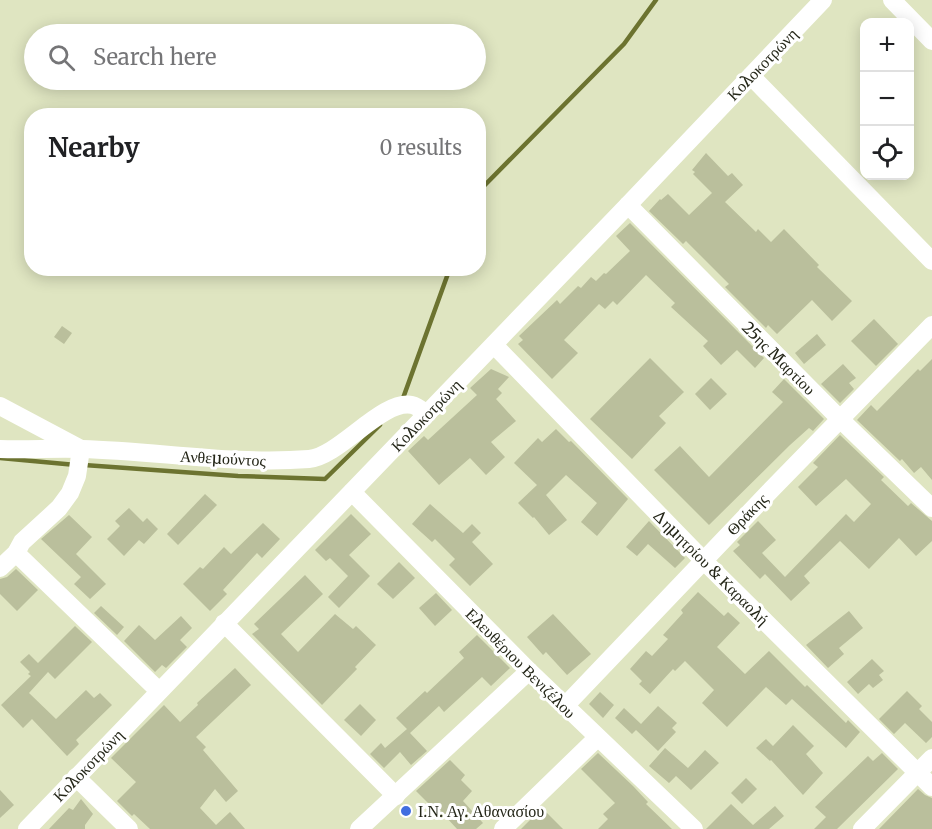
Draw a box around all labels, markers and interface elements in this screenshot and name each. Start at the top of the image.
map controls [860,18,914,180]
button: + [860,18,914,72]
search box [24,24,486,90]
street label: Κολοκοτρώνη [722,24,802,104]
icon: search [45,41,78,74]
text: Search here [93,43,216,71]
button: − [860,72,914,126]
button: locate [860,126,914,180]
text: Nearby [48,131,140,164]
text: 0 results [379,135,462,160]
street label: 25ης Μαρτίου [738,317,820,399]
street label: Κολοκοτρώνη [386,375,466,455]
street label: Ανθεμούντος [180,446,267,470]
street label: Θράκης [722,488,772,539]
street label: Δημητρίου & Καραολή [649,505,773,629]
street label: Ελευθέριου Βενιζέλου [462,604,580,722]
street label: Κολοκοτρώνη [48,725,128,805]
place label: Ι.Ν. Αγ. Αθανασίου [418,801,544,821]
marker: Ι.Ν. Αγ. Αθανασίου [399,804,413,818]

